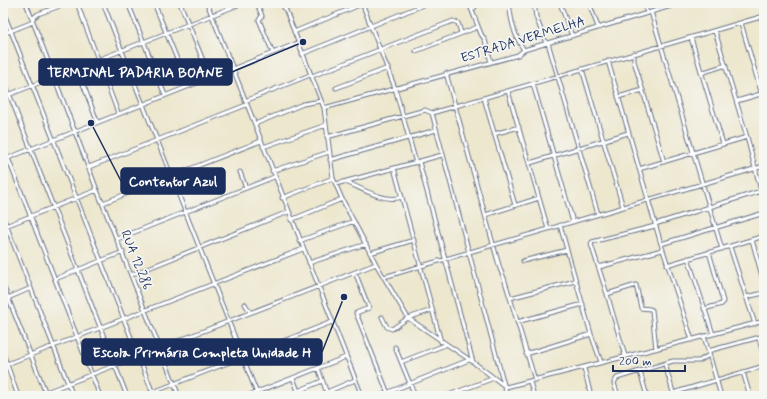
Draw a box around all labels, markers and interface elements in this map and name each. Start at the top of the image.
street label: ESTRADA VERMELHA [459,13,587,67]
callout: TERMINAL PADARIA BOANE [39,59,232,85]
text: TERMINAL PADARIA BOANE [47,64,223,82]
callout: Contentor Azul [121,168,225,194]
text: Contentor Azul [129,173,218,191]
street label: RUA 12.286 [116,228,156,292]
callout: Escola Primária Completa Unidade H [82,339,322,365]
text: Escola Primária Completa Unidade H [92,344,312,362]
scale bar [613,347,685,373]
text: 200 m [619,354,652,370]

